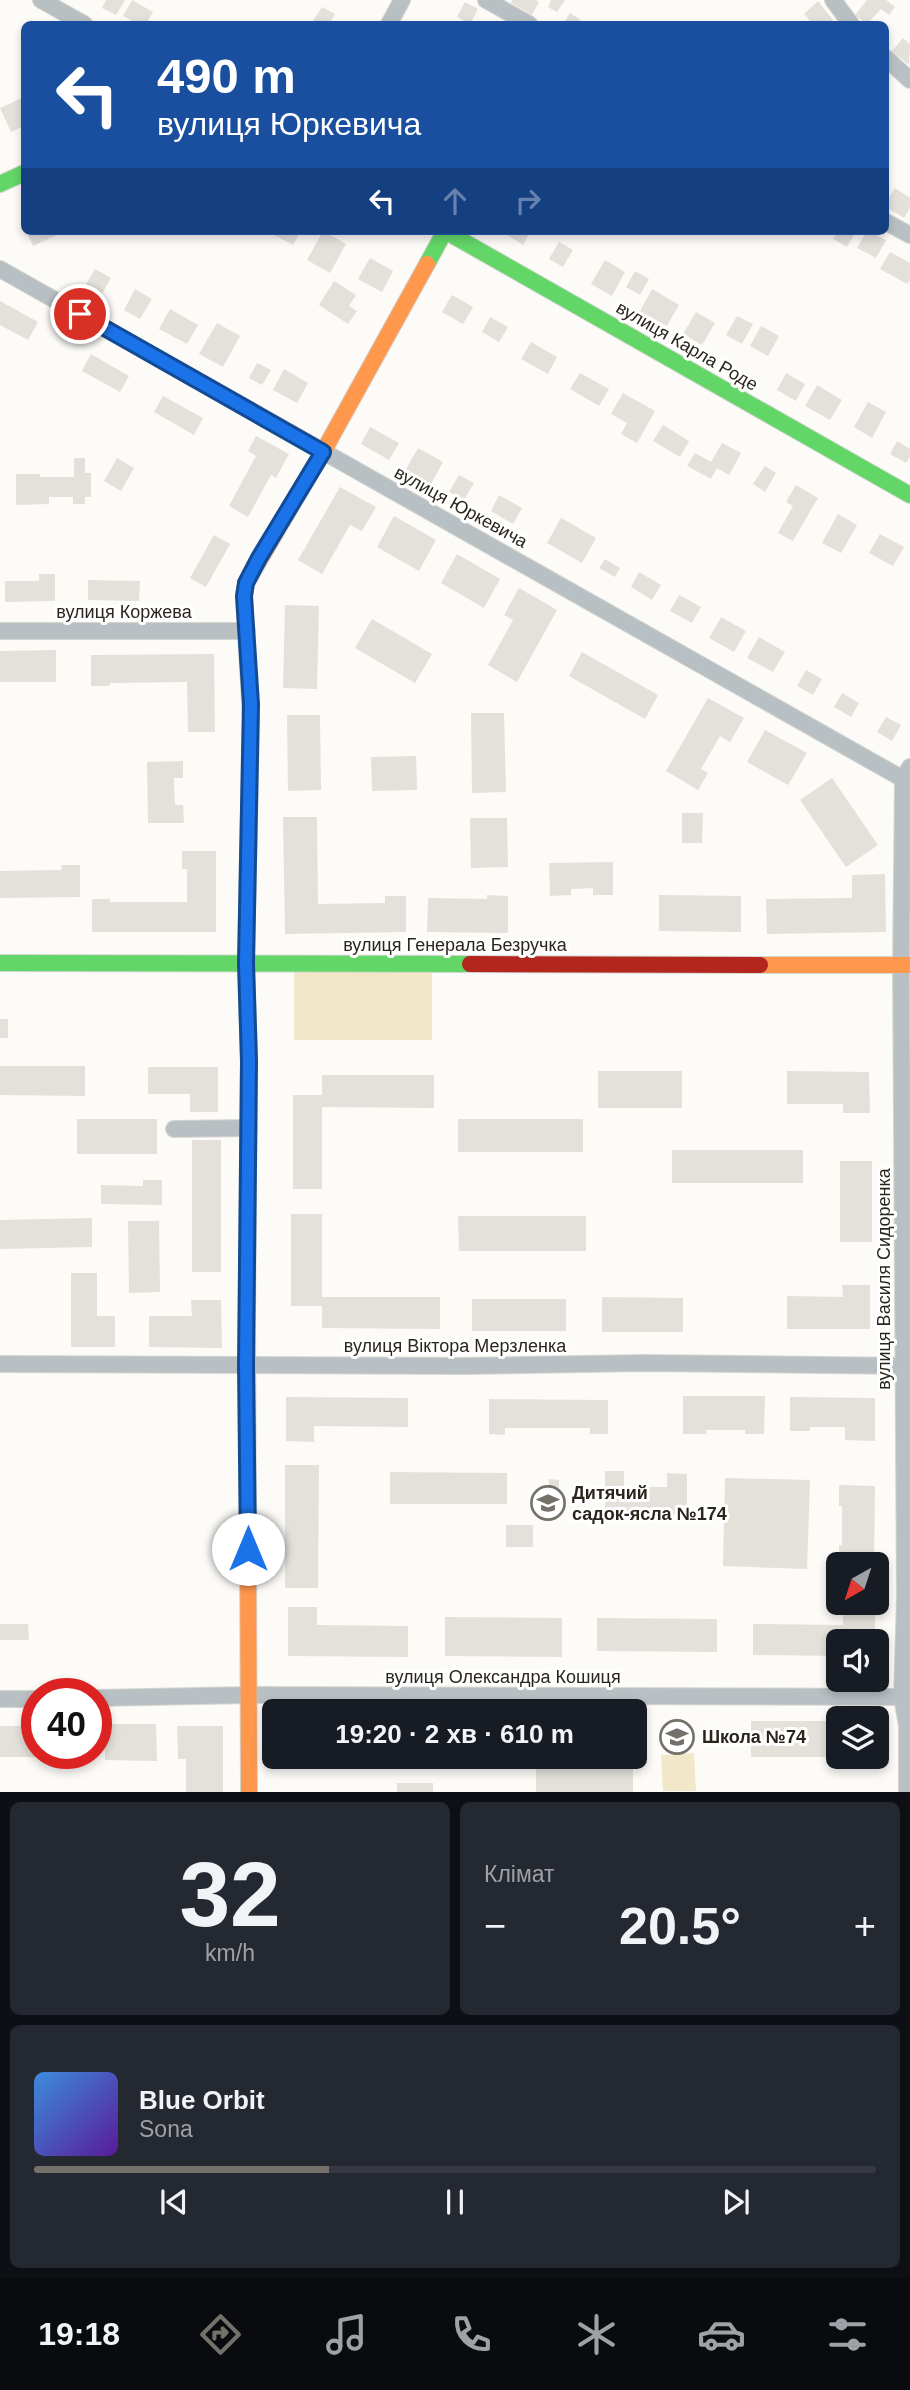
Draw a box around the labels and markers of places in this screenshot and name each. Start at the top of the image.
pin [50,284,110,344]
place label: Дитячий садок-ясла №174 [572,1483,727,1524]
school or university icon: Дитячий садок-ясла №174 [529,1484,567,1522]
school or university icon: Школа №74 [658,1718,696,1756]
place label: Школа №74 [702,1727,806,1747]

